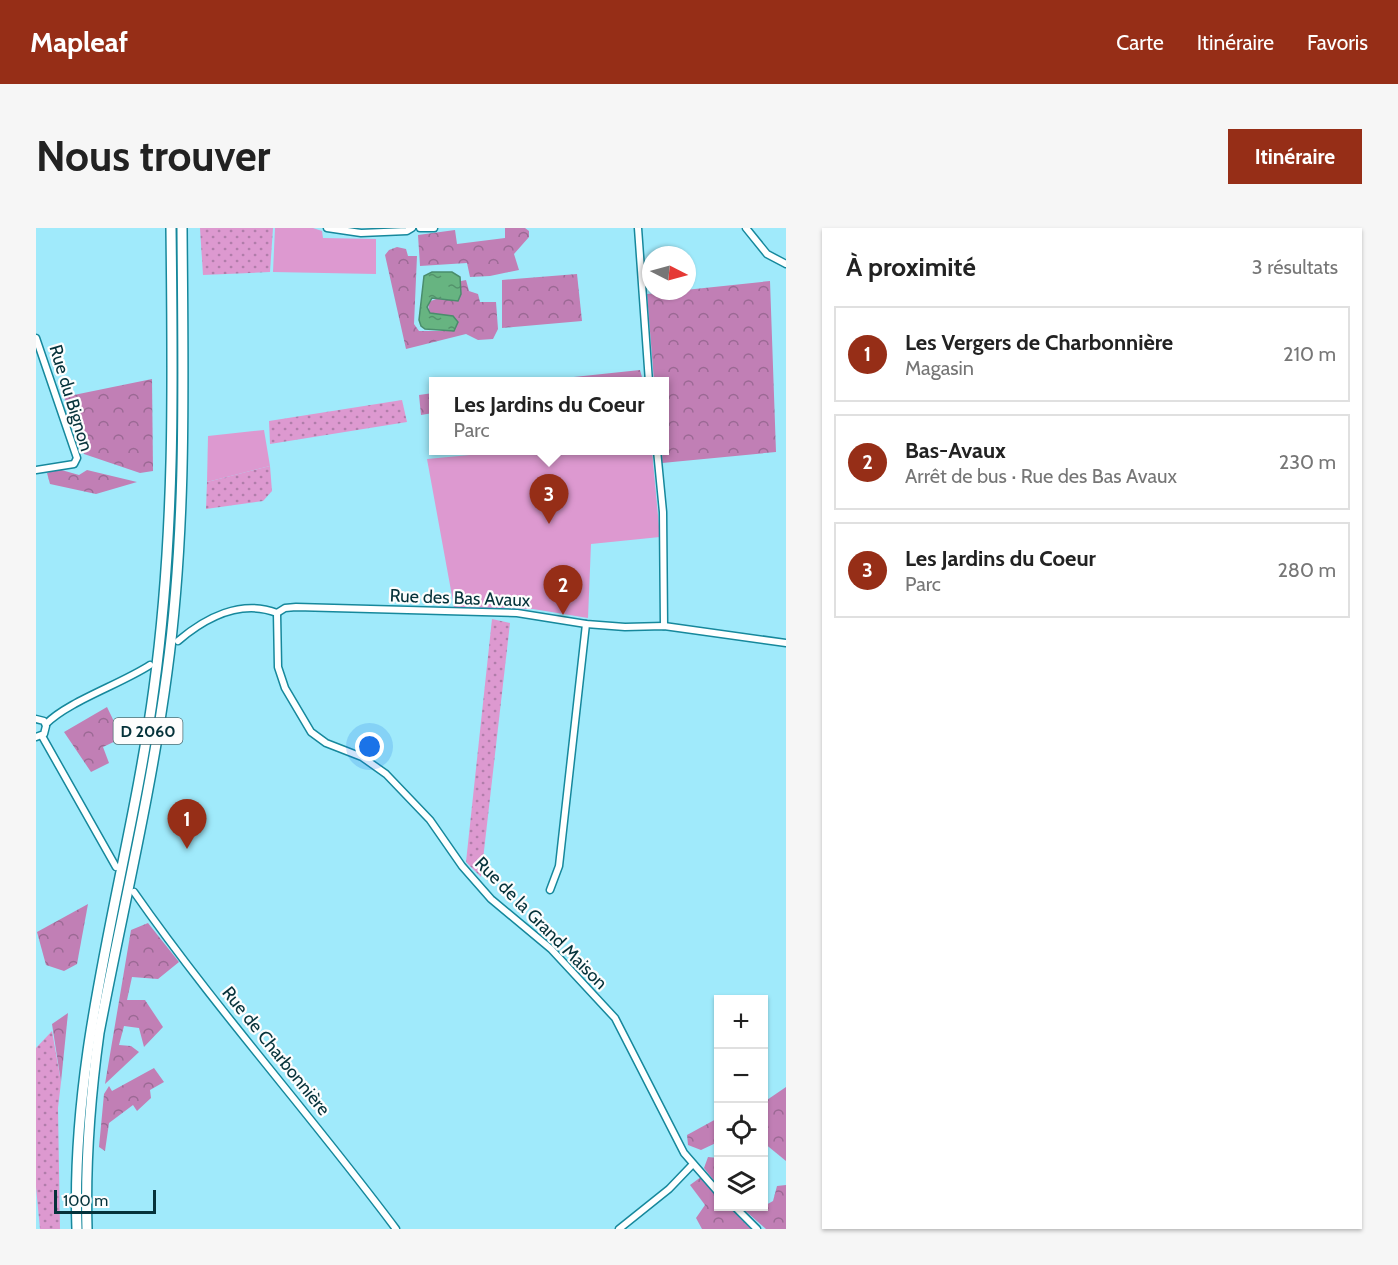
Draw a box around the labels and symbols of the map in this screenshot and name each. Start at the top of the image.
north arrow [642,246,696,300]
street label: Rue du Bignon [44,342,98,454]
pin: 3 [530,474,568,524]
pin: 2 [544,566,582,615]
street label: Rue des Bas Avaux [389,585,531,611]
road number: D 2060 [114,718,182,744]
your location [355,732,384,761]
pin: 1 [168,800,206,849]
street label: Rue de la Grand Maison [470,852,612,994]
street label: Rue de Charbonnière [217,982,335,1120]
scale bar [54,1187,156,1214]

